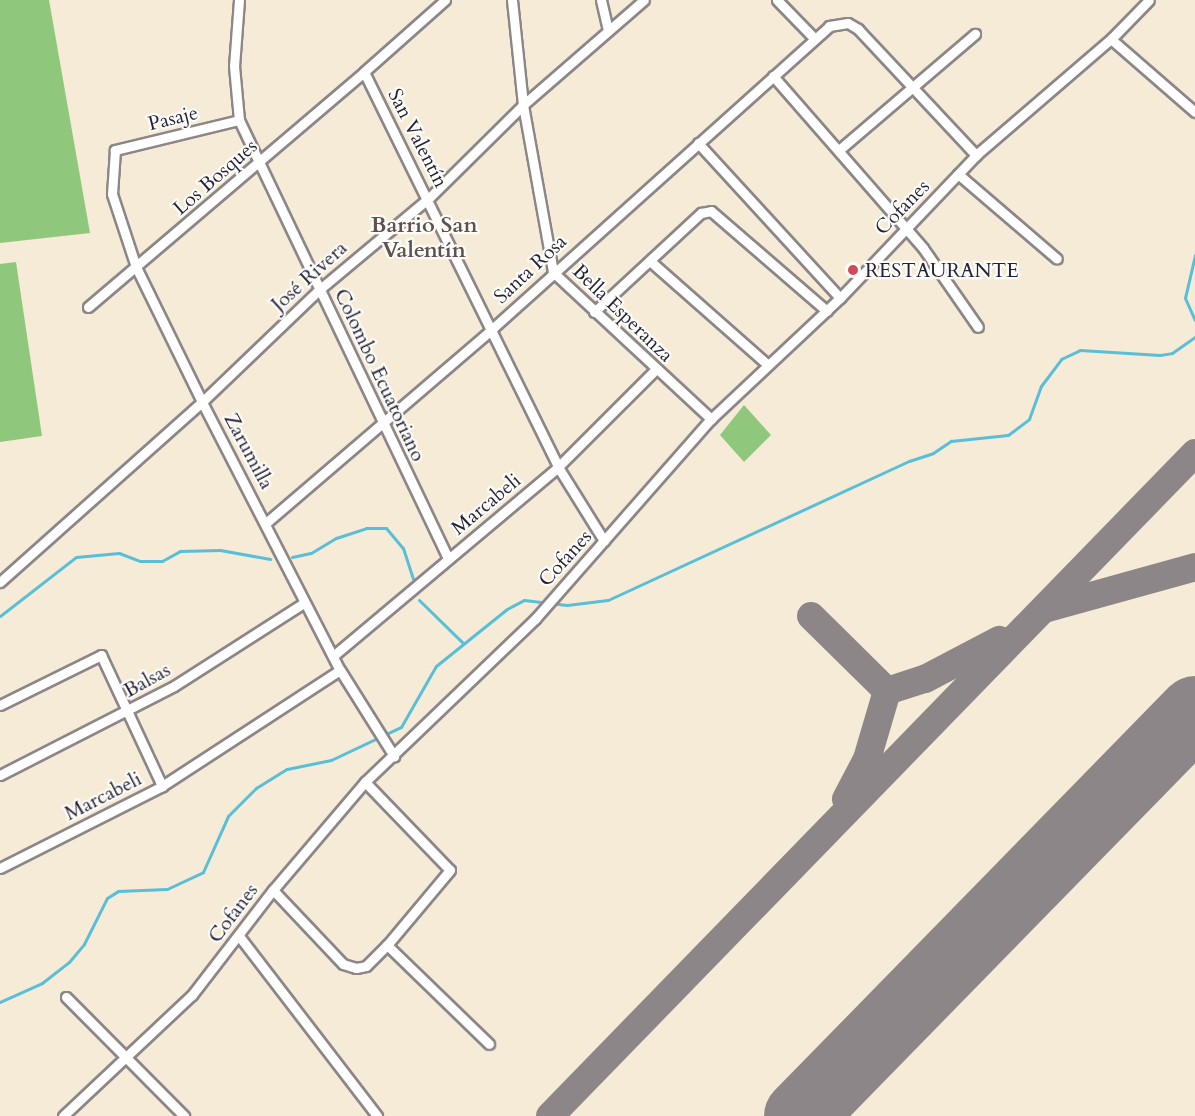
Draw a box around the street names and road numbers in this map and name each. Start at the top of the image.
street label: San Valentín [383,85,453,191]
street label: Pasaje [146,100,200,136]
street label: Los Bosques [168,134,262,220]
street label: Cofanes [870,174,934,240]
street label: Santa Rosa [489,229,571,309]
street label: José Rivera [266,236,352,316]
street label: Bella Esperanza [568,259,678,367]
street label: Colombo Ecuatoriano [329,285,431,465]
street label: Zarumilla [219,409,279,493]
street label: Marcabeli [446,468,526,540]
street label: Cofanes [533,525,597,591]
street label: Balsas [120,658,174,702]
street label: Marcabeli [61,766,145,826]
street label: Cofanes [203,879,263,947]

